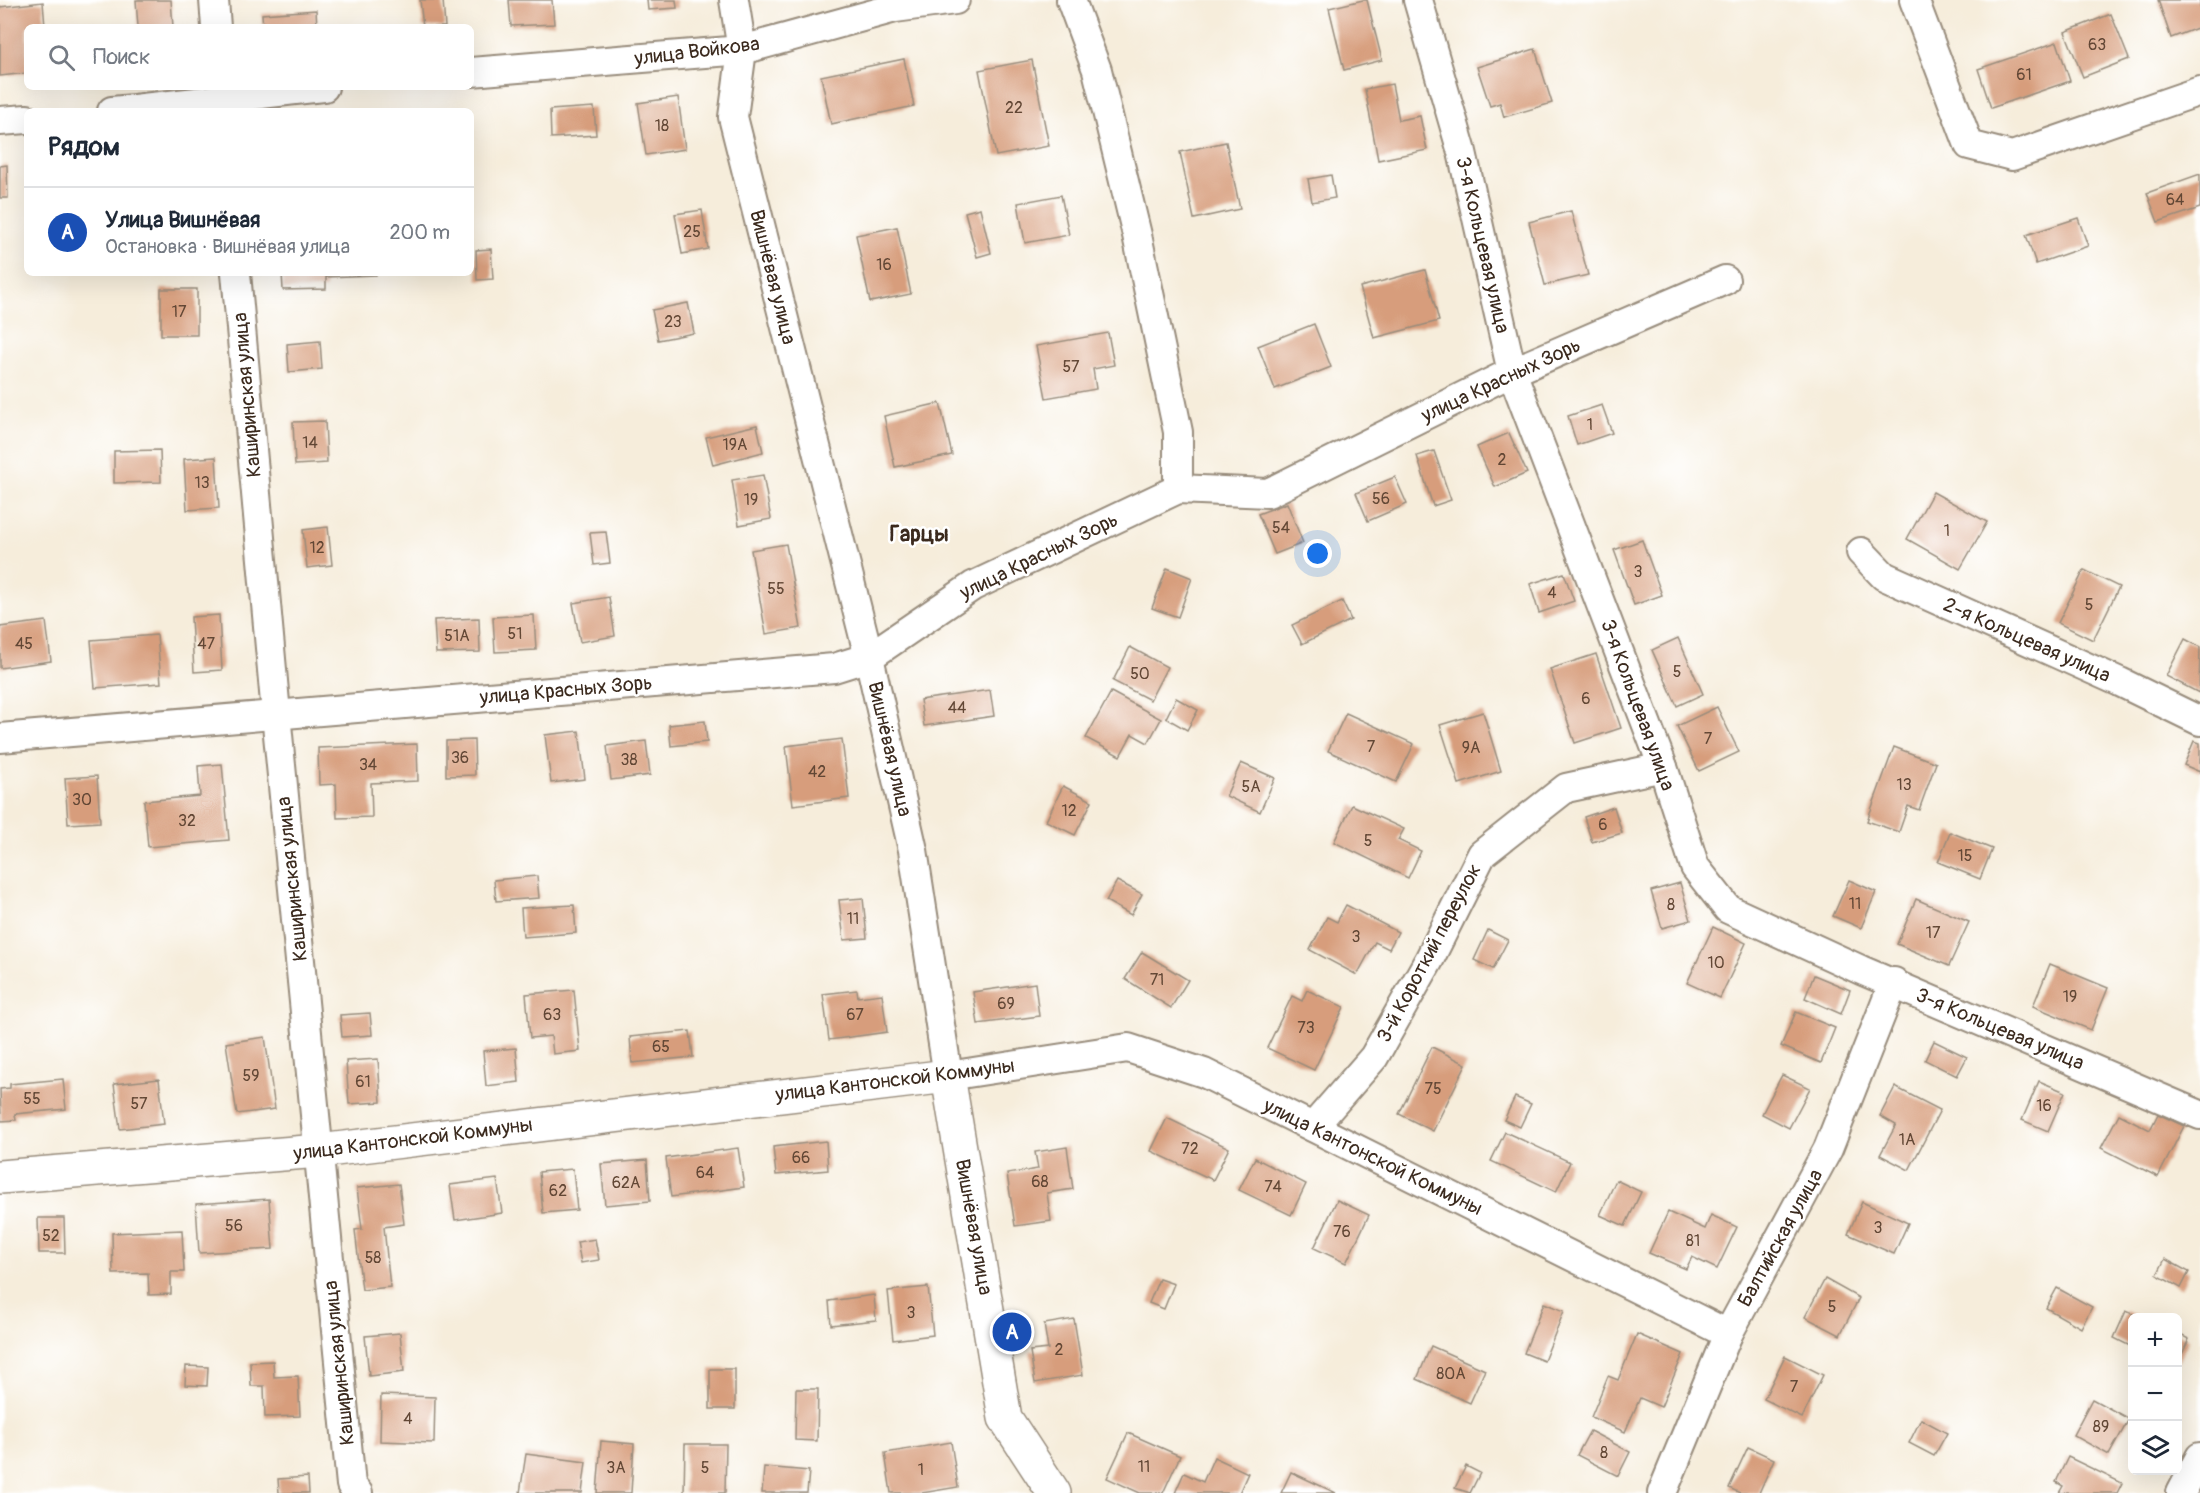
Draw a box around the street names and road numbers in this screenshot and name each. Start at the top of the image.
street label: улица Войкова [632,31,761,71]
street label: 3-я Кольцевая улица [1451,154,1515,336]
street label: Вишнёвая улица [744,207,802,347]
street label: Каширинская улица [227,311,267,479]
street label: улица Красных Зорь [1416,332,1585,428]
street label: улица Красных Зорь [955,507,1122,606]
street label: 2-я Кольцевая улица [1939,592,2115,688]
street label: 3-я Кольцевая улица [1595,616,1681,794]
street label: улица Красных Зорь [478,670,653,710]
street label: Вишнёвая улица [862,679,918,819]
street label: Каширинская улица [271,795,313,963]
street label: 3-й Короткий переулок [1371,859,1487,1047]
street label: 3-я Кольцевая улица [1912,982,2088,1076]
street label: улица Кантонской Коммуны [773,1053,1016,1107]
street label: улица Кантонской Коммуны [1258,1093,1487,1221]
street label: улица Кантонской Коммуны [291,1112,534,1166]
street label: Вишнёвая улица [950,1157,998,1297]
street label: Балтийская улица [1732,1165,1828,1311]
street label: Каширинская улица [318,1279,360,1447]

